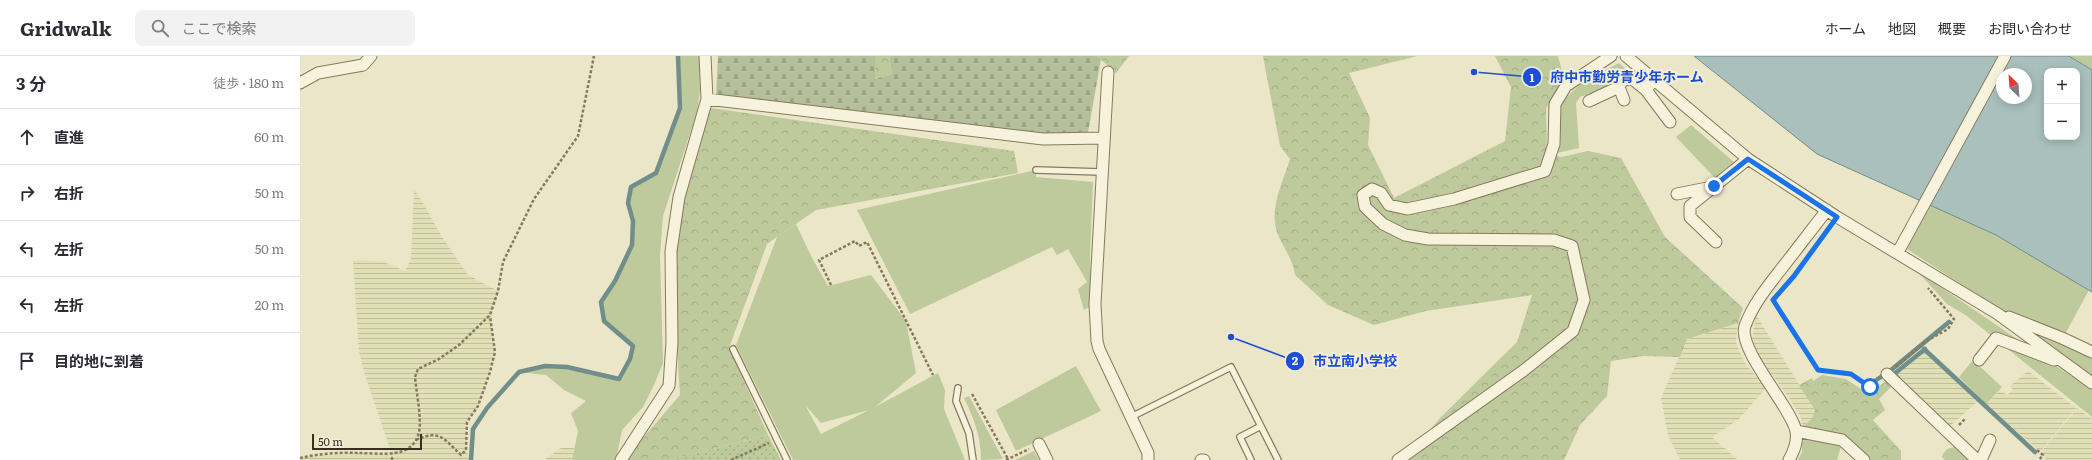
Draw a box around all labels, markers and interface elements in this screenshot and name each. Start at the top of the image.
search box [135,10,415,46]
text: Gridwalk [20,14,111,42]
text: ここで検索 [181,16,256,39]
icon: search [149,17,171,39]
text: ホーム [1824,18,1866,38]
text: 地図 [1888,18,1916,38]
text: 概要 [1938,18,1966,38]
text: お問い合わせ [1988,18,2072,38]
callout: 府中市勤労青少年ホーム [1522,64,1712,90]
text: 府中市勤労青少年ホーム [1550,66,1704,86]
text: 1 [1530,68,1535,86]
north arrow [1996,68,2032,104]
map controls [2044,68,2080,140]
button: + [2044,68,2080,104]
text: 3 分 [16,70,46,95]
text: 徒歩 · 180 m [213,73,284,92]
button: − [2044,104,2080,140]
text: 直進 [54,125,84,148]
icon: ahead [16,126,38,148]
text: 60 m [254,127,284,146]
route end [1705,177,1723,195]
text: 右折 [54,181,84,204]
icon: right [16,182,38,204]
text: 50 m [255,183,284,202]
text: 左折 [54,237,84,260]
icon: left [16,238,38,260]
text: 50 m [255,239,284,258]
text: 左折 [54,293,84,316]
icon: left [16,294,38,316]
text: 20 m [255,295,284,314]
callout: 市立南小学校 [1285,348,1405,374]
text: 目的地に到着 [54,349,144,372]
icon: arrive [16,350,38,372]
text: 市立南小学校 [1313,350,1397,370]
text: 2 [1292,351,1299,369]
route start [1861,378,1879,396]
scale bar [312,432,422,451]
text: 50 m [318,433,343,449]

